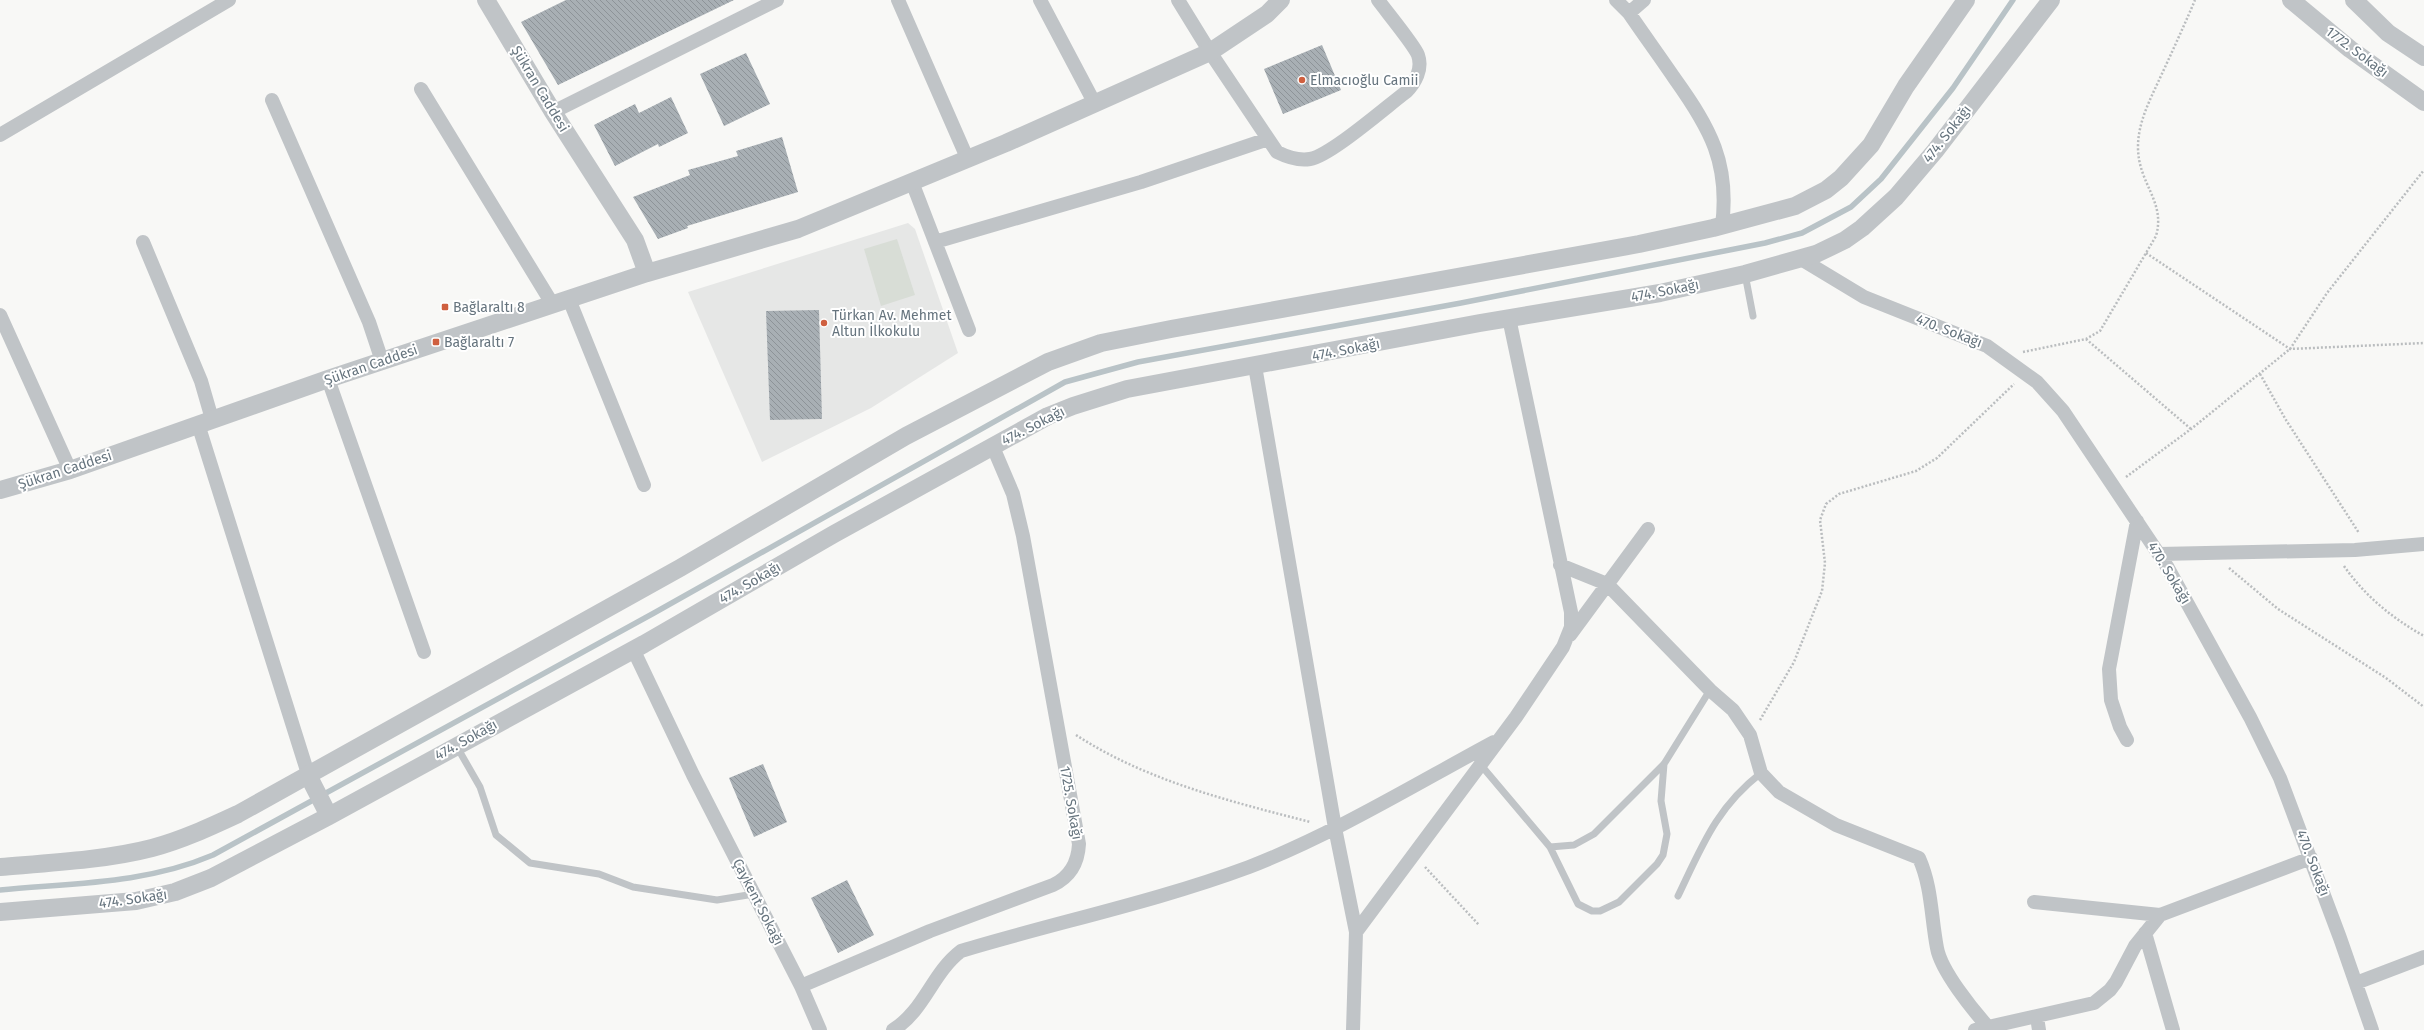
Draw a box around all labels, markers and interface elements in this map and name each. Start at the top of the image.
street label: 1772. Sokağı [2322,23,2392,81]
street label: Şükran Caddesi [508,43,572,135]
place label: Elmacıoğlu Camii [1310,72,1418,89]
marker: Elmacıoğlu Camii [1297,75,1307,85]
street label: 474. Sokağı [1919,102,1975,166]
street label: 474. Sokağı [1630,276,1700,306]
place label: Bağlaraltı 8 [453,299,525,316]
marker: Bağlaraltı 8 [440,302,450,312]
place label: Türkan Av. Mehmet Altun İlkokulu [832,307,952,340]
street label: 470. Sokağı [1914,311,1984,351]
marker: Türkan Av. Mehmet Altun İlkokulu [819,318,829,328]
place label: Bağlaraltı 7 [444,334,514,351]
street label: 474. Sokağı [1311,335,1381,365]
marker: Bağlaraltı 7 [431,337,441,347]
street label: Şükran Caddesi [322,341,420,389]
street label: 474. Sokağı [999,403,1067,449]
street label: Şükran Caddesi [16,447,114,493]
street label: 470. Sokağı [2144,539,2194,607]
street label: 474. Sokağı [716,558,784,608]
street label: 474. Sokağı [432,716,500,764]
street label: 1725. Sokağı [1056,765,1086,841]
street label: 470. Sokağı [2293,828,2333,898]
street label: Çaykent Sokağı [729,856,787,948]
street label: 474. Sokağı [98,886,168,912]

